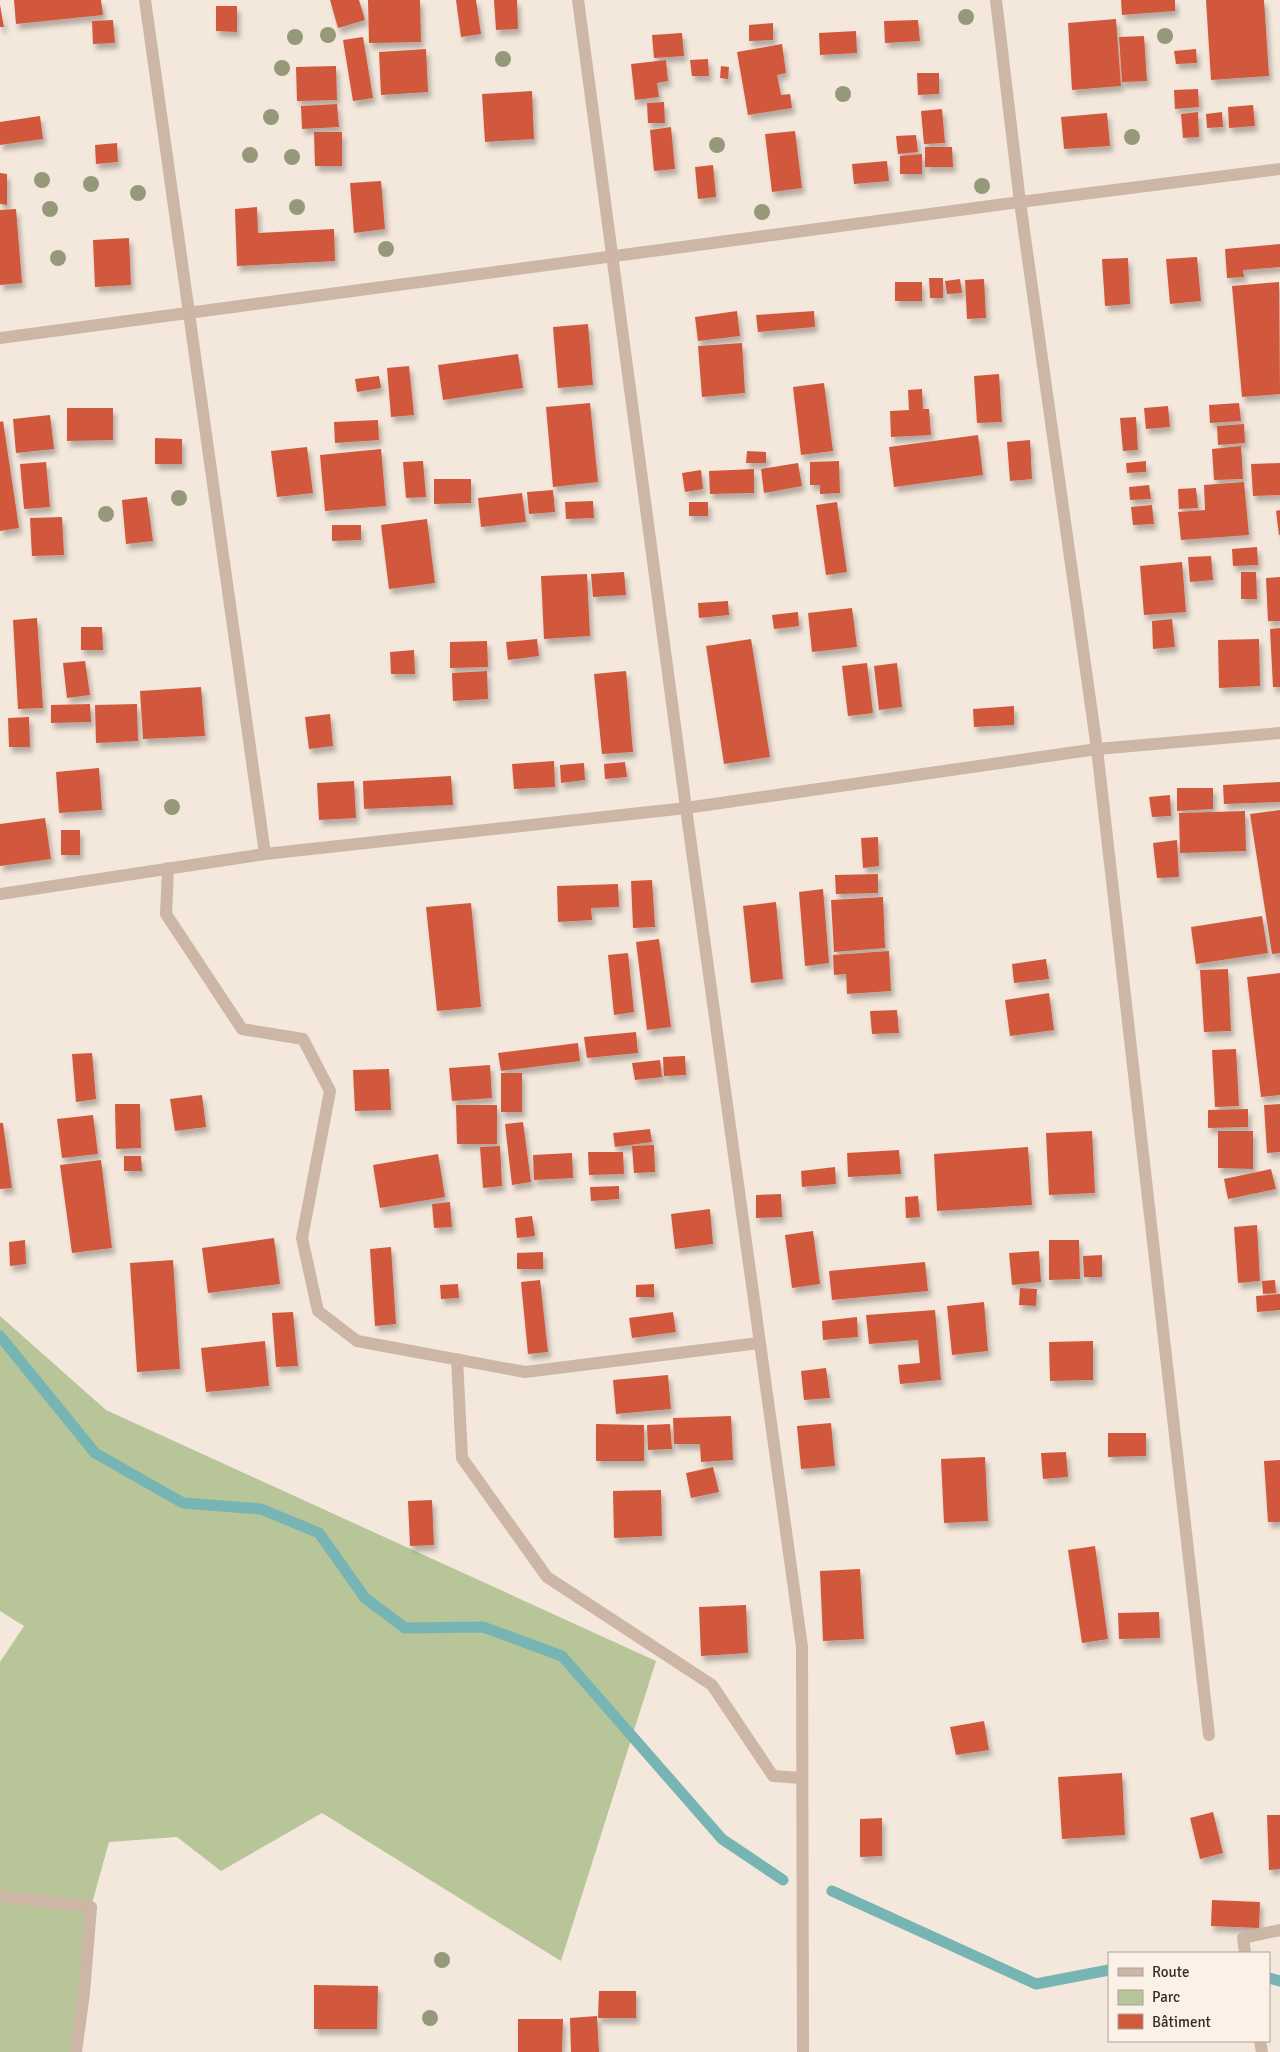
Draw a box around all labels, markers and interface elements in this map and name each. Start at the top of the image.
legend [1108,1952,1270,2042]
text: Route [1152,1963,1189,1981]
text: Parc [1152,1988,1180,2006]
text: Bâtiment [1152,2013,1211,2031]

